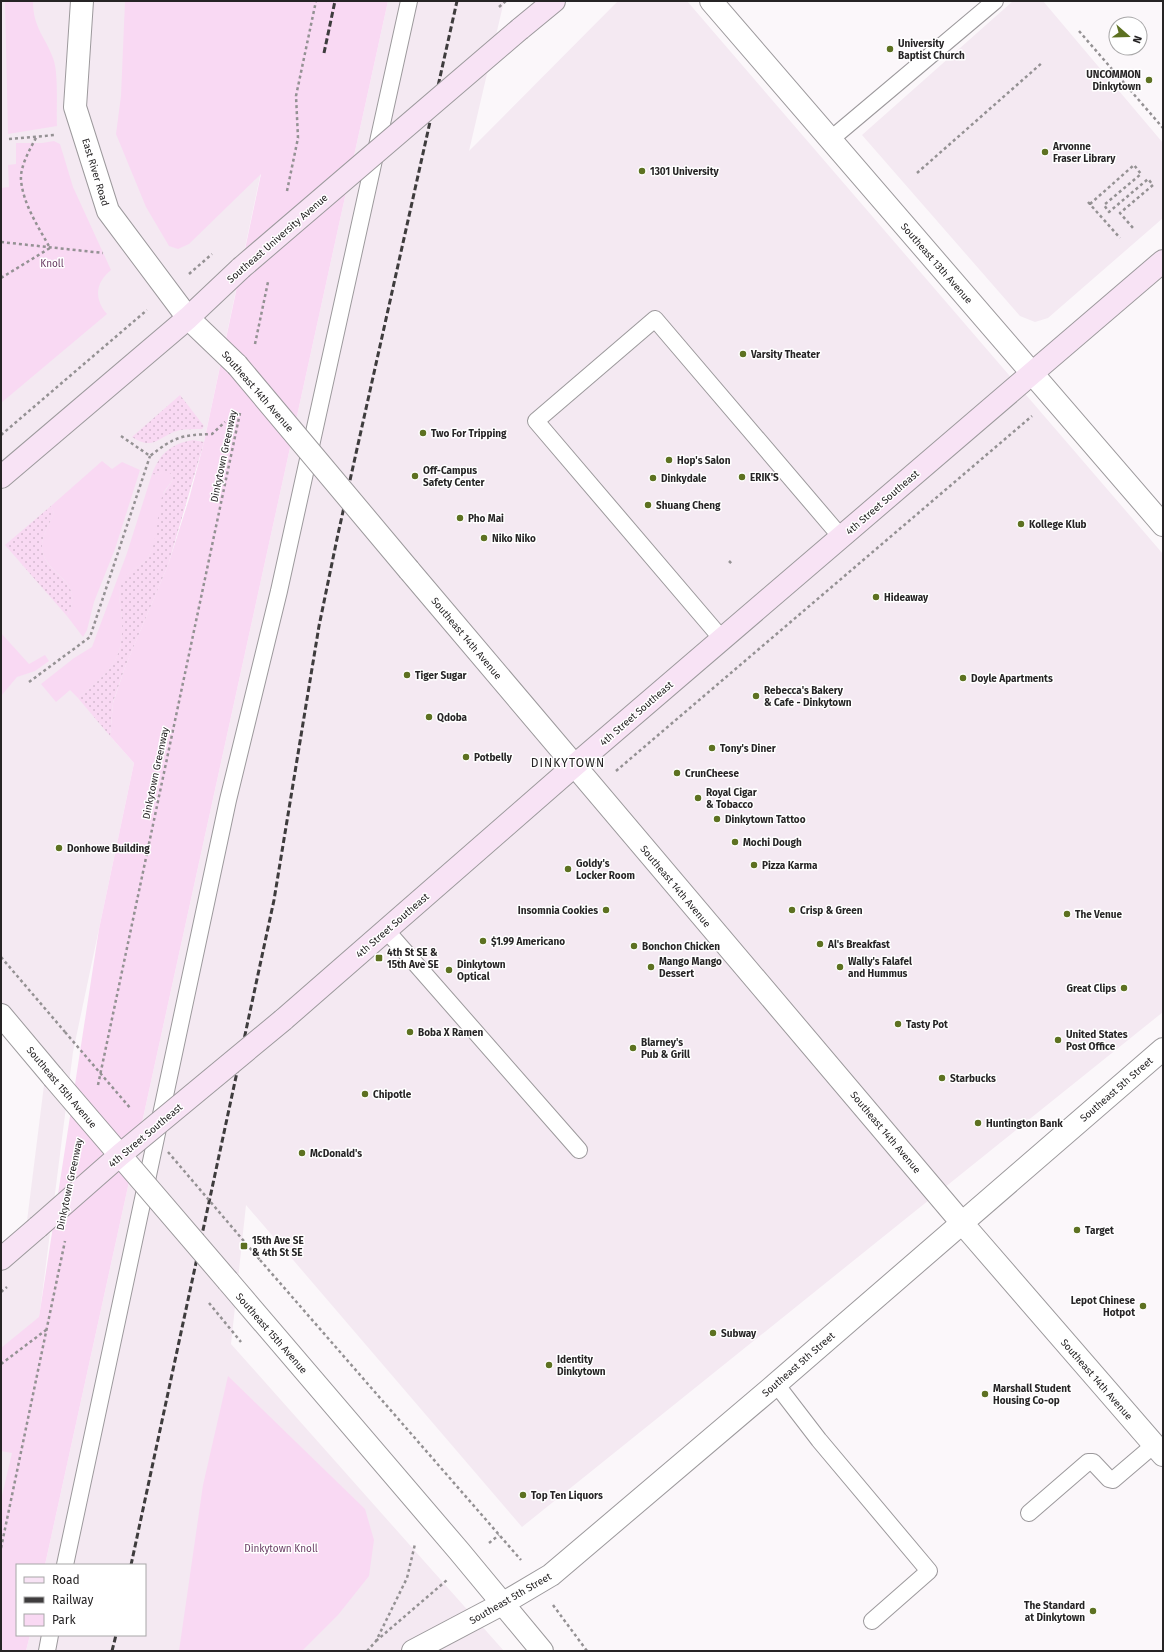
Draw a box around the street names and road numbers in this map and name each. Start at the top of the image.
street label: East River Road [79,137,111,208]
street label: Southeast University Avenue [225,192,330,286]
street label: Southeast 13th Avenue [898,221,975,306]
street label: Southeast 14th Avenue [219,349,296,435]
street label: Dinkytown Greenway [208,409,240,503]
street label: 4th Street Southeast [844,468,922,538]
street label: Southeast 14th Avenue [428,595,504,682]
street label: 4th Street Southeast [598,679,676,749]
street label: Dinkytown Greenway [140,726,172,820]
street label: Southeast 14th Avenue [637,843,713,930]
street label: 4th Street Southeast [354,891,432,961]
street label: Southeast 15th Avenue [24,1044,99,1131]
street label: Southeast 5th Street [1078,1055,1156,1125]
street label: Southeast 14th Avenue [847,1089,923,1176]
street label: 4th Street Southeast [106,1101,185,1170]
street label: Dinkytown Greenway [54,1137,86,1231]
street label: Southeast 15th Avenue [233,1291,309,1376]
street label: Southeast 5th Street [760,1330,838,1400]
street label: Southeast 14th Avenue [1058,1337,1135,1423]
street label: Southeast 5th Street [467,1570,554,1627]

